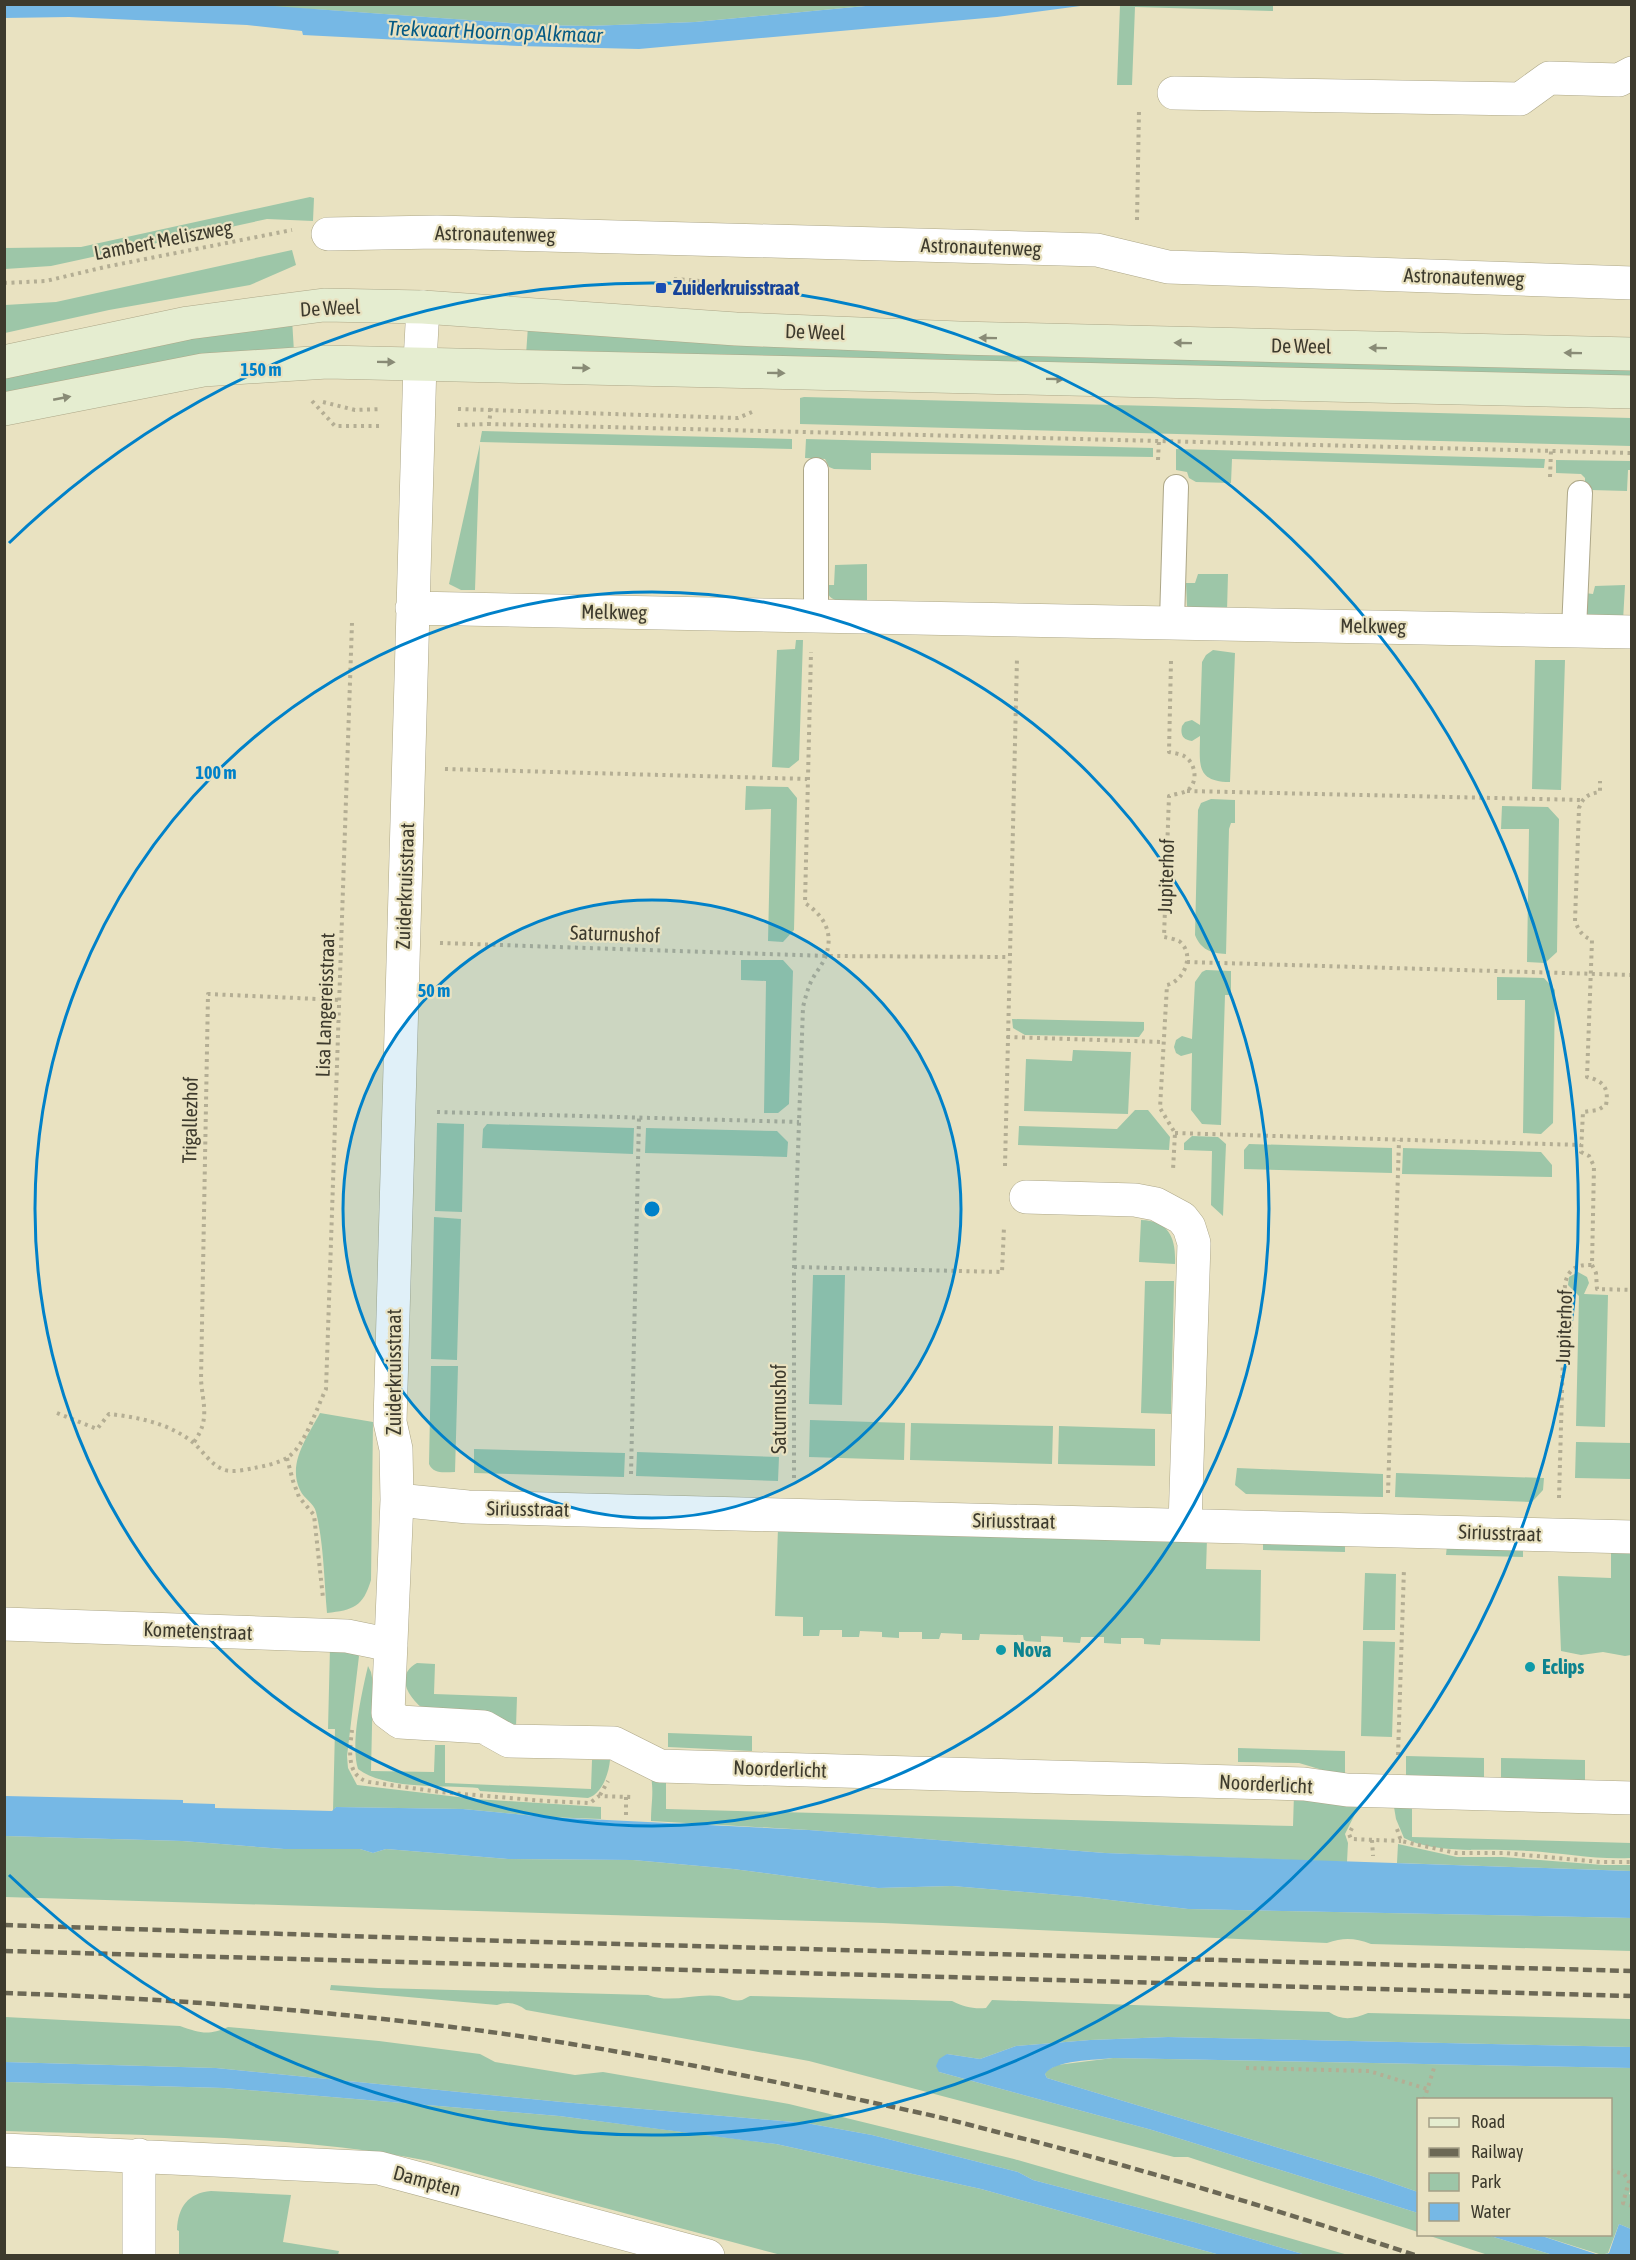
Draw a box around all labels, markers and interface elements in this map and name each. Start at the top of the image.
water label: Trekvaart Hoorn op Alkmaar [387,15,604,47]
street label: Lambert Meliszweg [92,215,234,264]
street label: Astronautenweg [435,221,556,246]
street label: Astronautenweg [920,233,1042,260]
street label: Astronautenweg [1403,263,1525,290]
place label: Zuiderkruisstraat [673,276,800,299]
marker: Zuiderkruisstraat [654,281,668,295]
street label: De Weel [299,294,361,321]
street label: De Weel [784,319,846,344]
street label: De Weel [1271,333,1332,358]
one-way arrow [979,334,998,343]
one-way arrow [1174,338,1193,348]
one-way arrow [1369,343,1388,353]
one-way arrow [1564,348,1583,357]
one-way arrow [376,357,395,367]
text: 150 m [241,359,281,380]
one-way arrow [571,363,590,372]
one-way arrow [766,368,785,378]
one-way arrow [1045,375,1064,384]
one-way arrow [53,393,72,402]
street label: Melkweg [581,599,648,624]
street label: Melkweg [1340,613,1407,638]
text: 100 m [196,762,236,783]
street label: Zuiderkruisstraat [391,822,418,950]
street label: Jupiterhof [1153,837,1178,914]
street label: Saturnushof [570,920,661,947]
street label: Lisa Langereisstraat [310,932,339,1078]
text: 50 m [418,980,450,1001]
street label: Trigallezhof [177,1076,202,1164]
centre of rings [642,1199,662,1219]
street label: Jupiterhof [1551,1288,1576,1365]
street label: Zuiderkruisstraat [382,1309,405,1435]
street label: Saturnushof [767,1363,790,1454]
street label: Siriusstraat [486,1496,570,1521]
street label: Siriusstraat [972,1508,1056,1533]
street label: Siriusstraat [1458,1520,1542,1545]
street label: Kometenstraat [143,1617,253,1644]
place label: Nova [1013,1638,1051,1661]
marker: Nova [994,1643,1008,1657]
place label: Eclips [1542,1655,1584,1678]
marker: Eclips [1523,1660,1537,1674]
street label: Noorderlicht [733,1755,827,1782]
street label: Noorderlicht [1219,1770,1314,1797]
legend [1417,2098,1612,2236]
text: Road [1471,2111,1505,2132]
text: Railway [1471,2141,1523,2162]
street label: Dampten [391,2161,463,2201]
text: Park [1471,2171,1501,2192]
text: Water [1471,2201,1511,2222]

